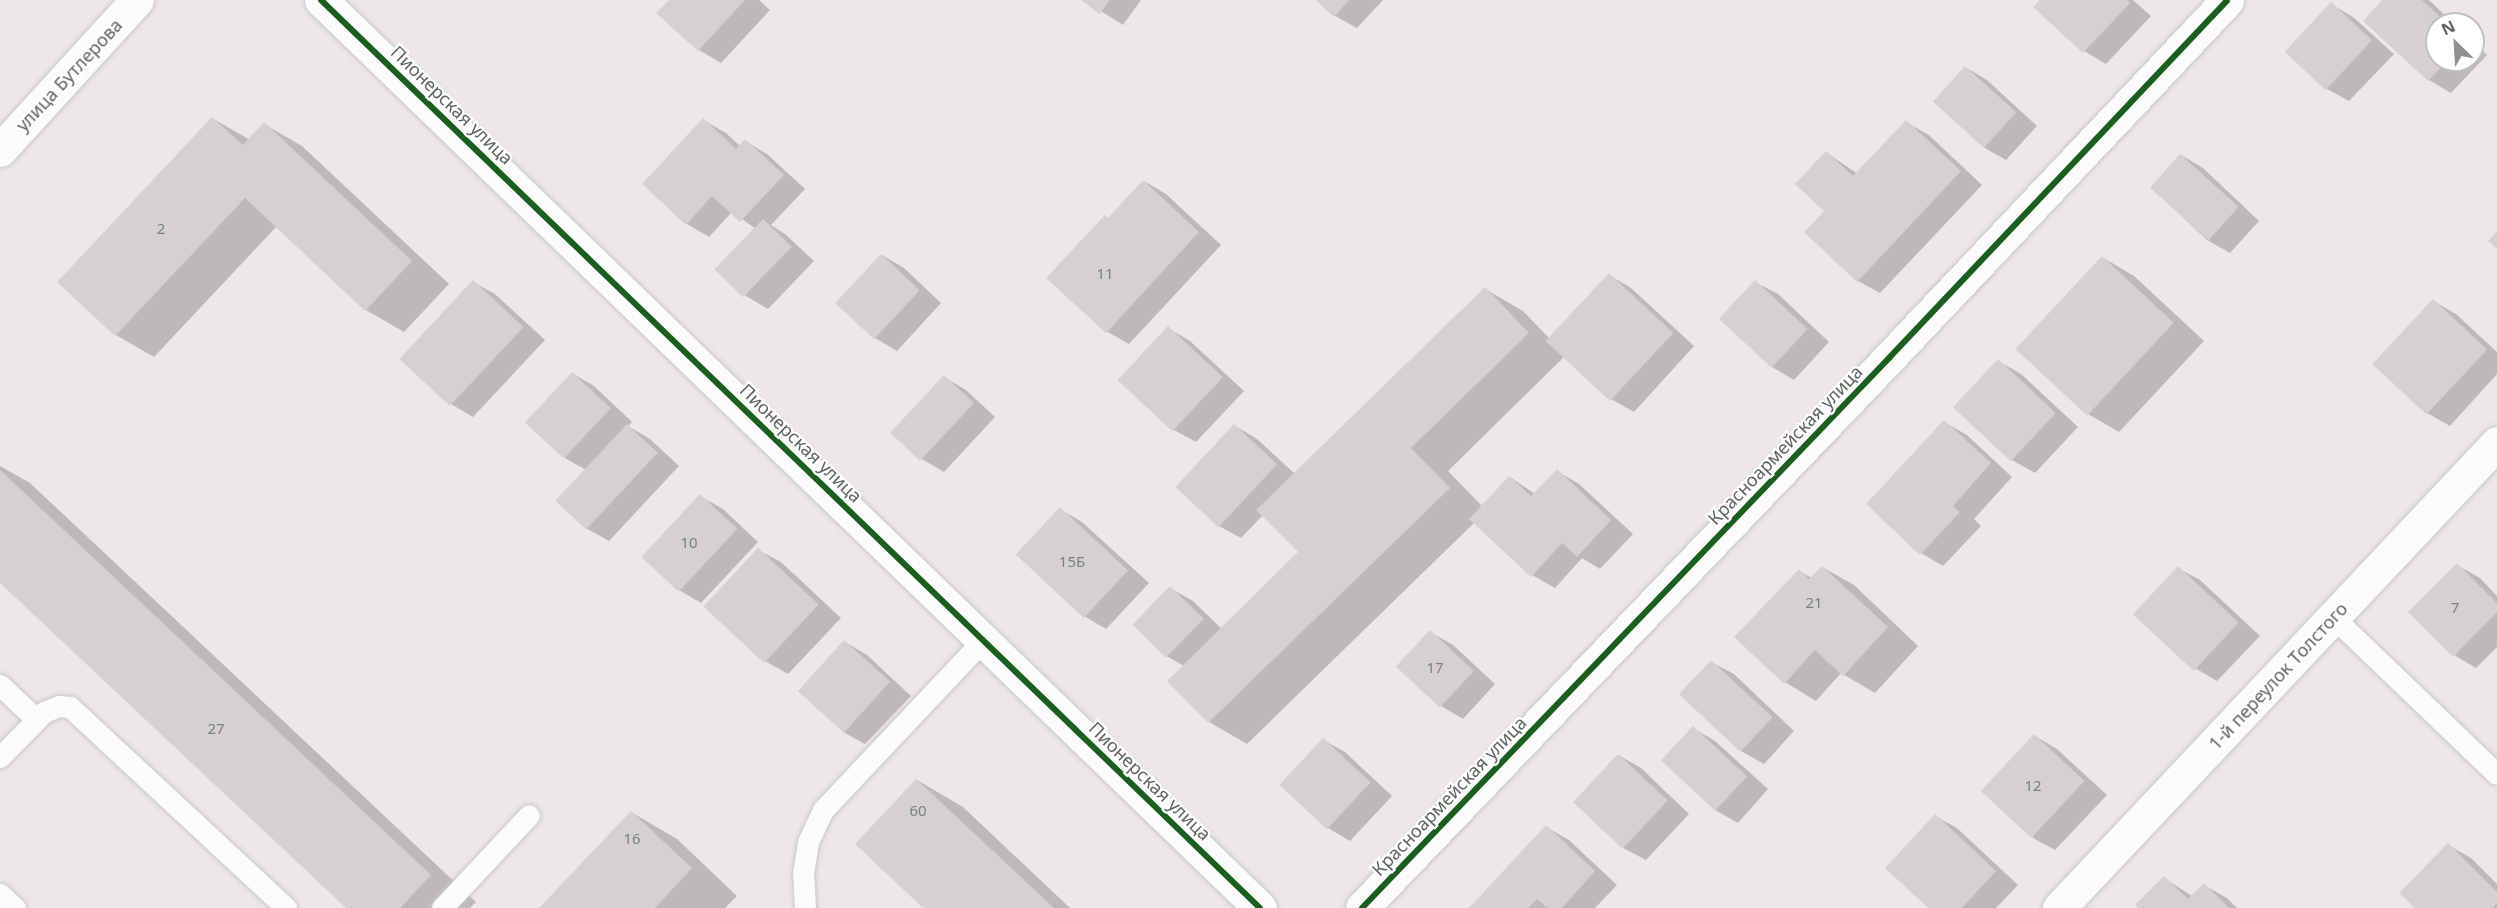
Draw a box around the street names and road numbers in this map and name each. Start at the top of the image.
street label: улица Бутлерова [11,14,127,136]
street label: Пионерская улица [387,41,517,169]
street label: Красноармейская улица [1703,361,1867,529]
street label: Пионерская улица [736,379,866,507]
street label: 1-й переулок Толстого [2204,598,2352,754]
street label: Красноармейская улица [1367,712,1531,880]
street label: Пионерская улица [1085,717,1215,845]

